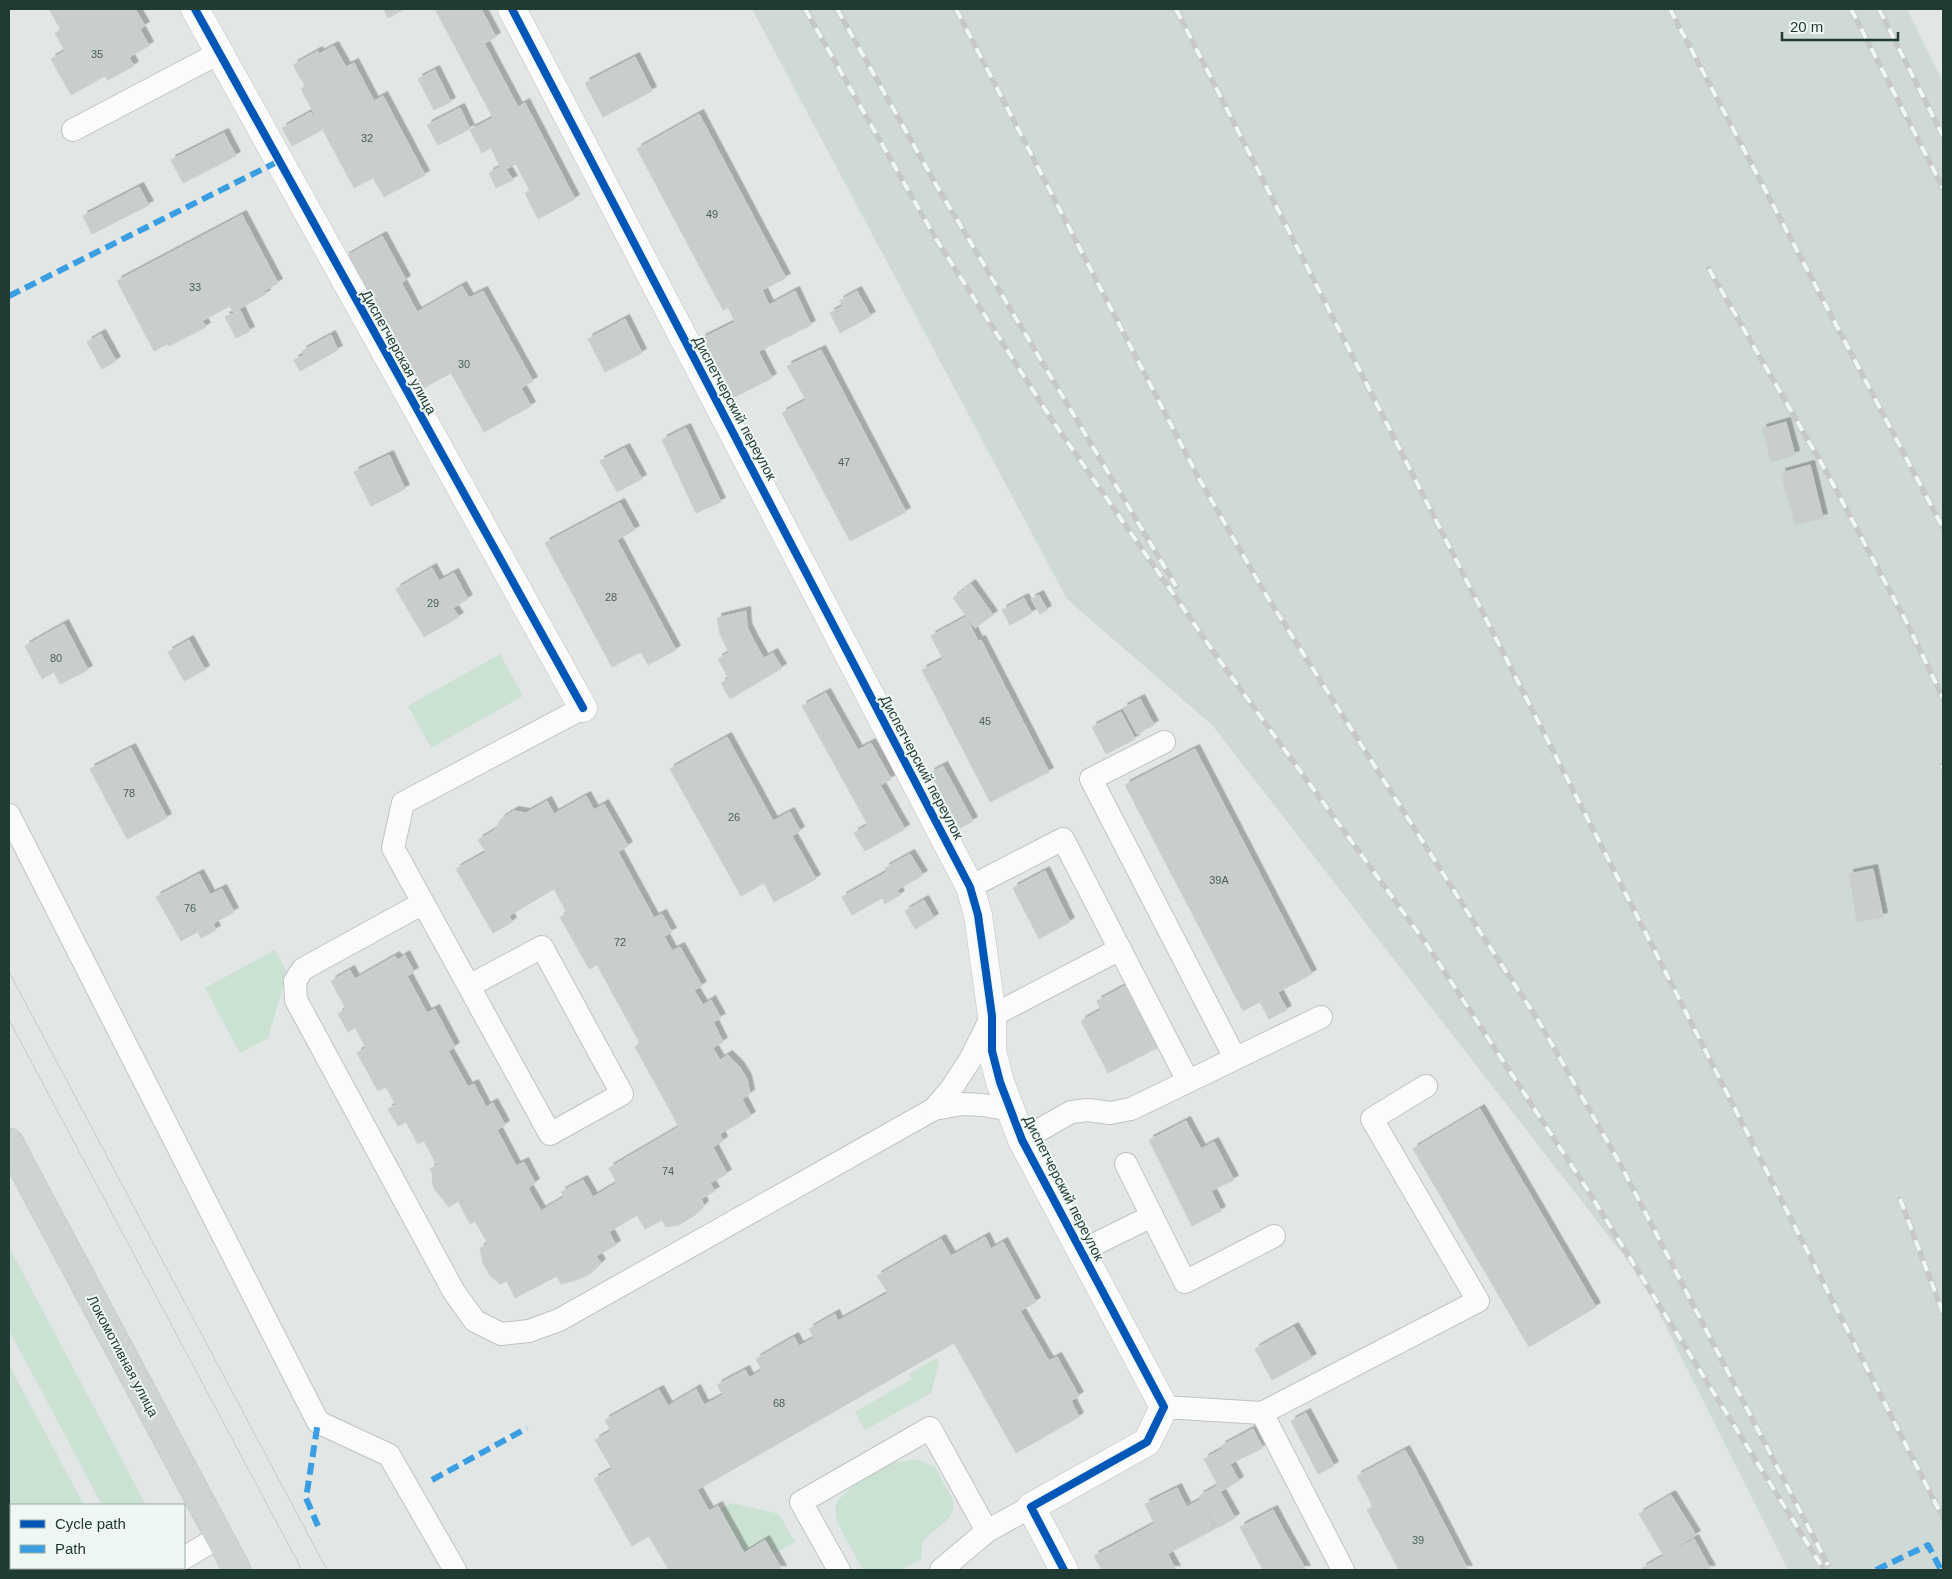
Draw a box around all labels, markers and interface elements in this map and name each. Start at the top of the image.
scale bar [1782,10,1898,42]
text: 20 m [1790,18,1823,35]
house number: 35 [91,48,103,60]
house number: 32 [361,132,373,144]
house number: 49 [706,208,718,220]
house number: 33 [189,281,201,293]
street label: Диспетчерская улица [358,287,440,417]
street label: Диспетчерский переулок [690,333,780,484]
house number: 30 [458,358,470,370]
house number: 47 [838,456,850,468]
house number: 28 [605,591,617,603]
house number: 29 [427,597,439,609]
house number: 80 [50,652,62,664]
street label: Диспетчерский переулок [877,692,967,843]
house number: 45 [979,715,991,727]
house number: 78 [123,787,135,799]
house number: 26 [728,811,740,823]
house number: 39А [1209,874,1229,886]
house number: 76 [184,902,196,914]
house number: 72 [614,936,626,948]
street label: Диспетчерский переулок [1020,1113,1108,1264]
house number: 74 [662,1165,674,1177]
street label: Локомотивная улица [84,1293,162,1420]
house number: 68 [773,1397,785,1409]
legend [10,1504,185,1569]
text: Cycle path [55,1515,126,1532]
house number: 39 [1412,1534,1424,1546]
text: Path [55,1540,86,1557]

